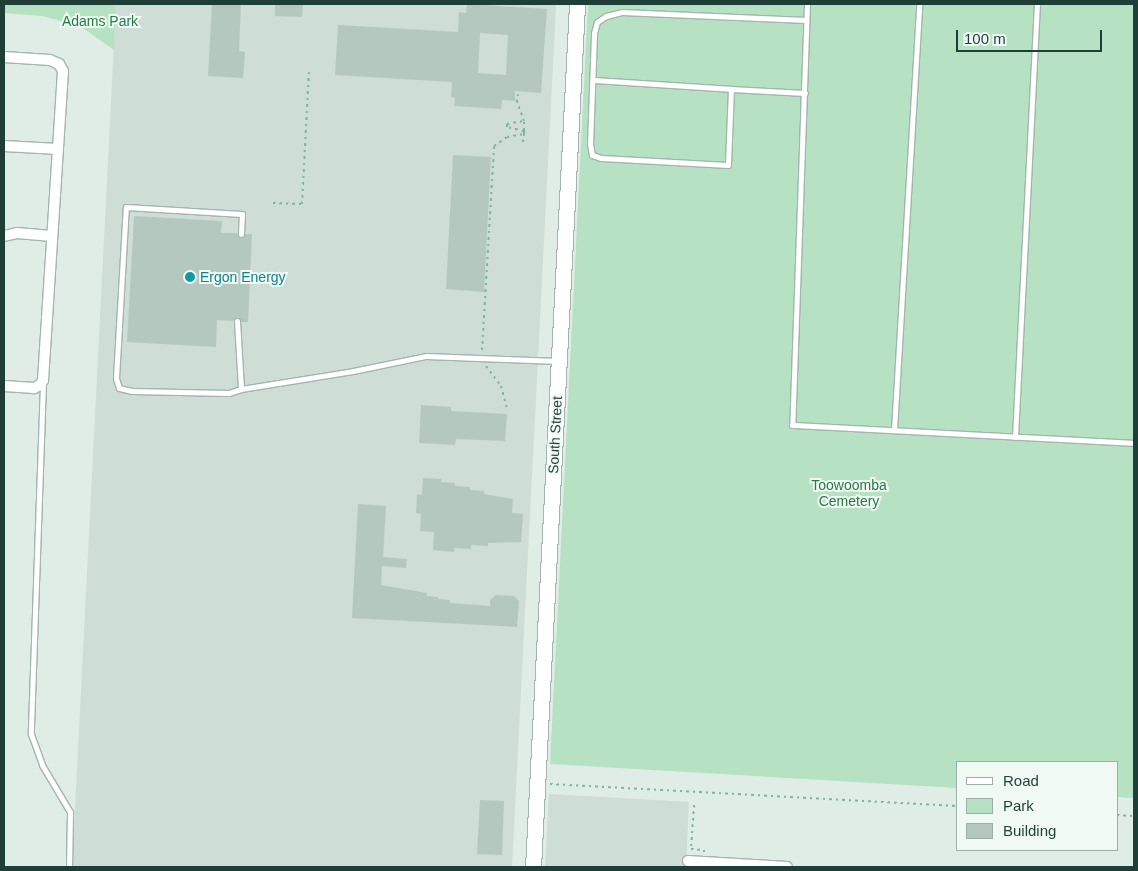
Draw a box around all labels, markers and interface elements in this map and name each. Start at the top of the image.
park label: Adams Park [62,13,138,29]
scale bar [958,20,1104,52]
text: 100 m [964,30,1006,47]
place label: Ergon Energy [200,269,286,285]
marker: Ergon Energy [184,271,196,283]
street label: South Street [545,396,565,474]
park label: Toowoomba Cemetery [811,477,887,510]
legend [956,761,1118,851]
text: Road [1003,772,1039,789]
text: Park [1003,797,1034,814]
text: Building [1003,822,1056,839]

